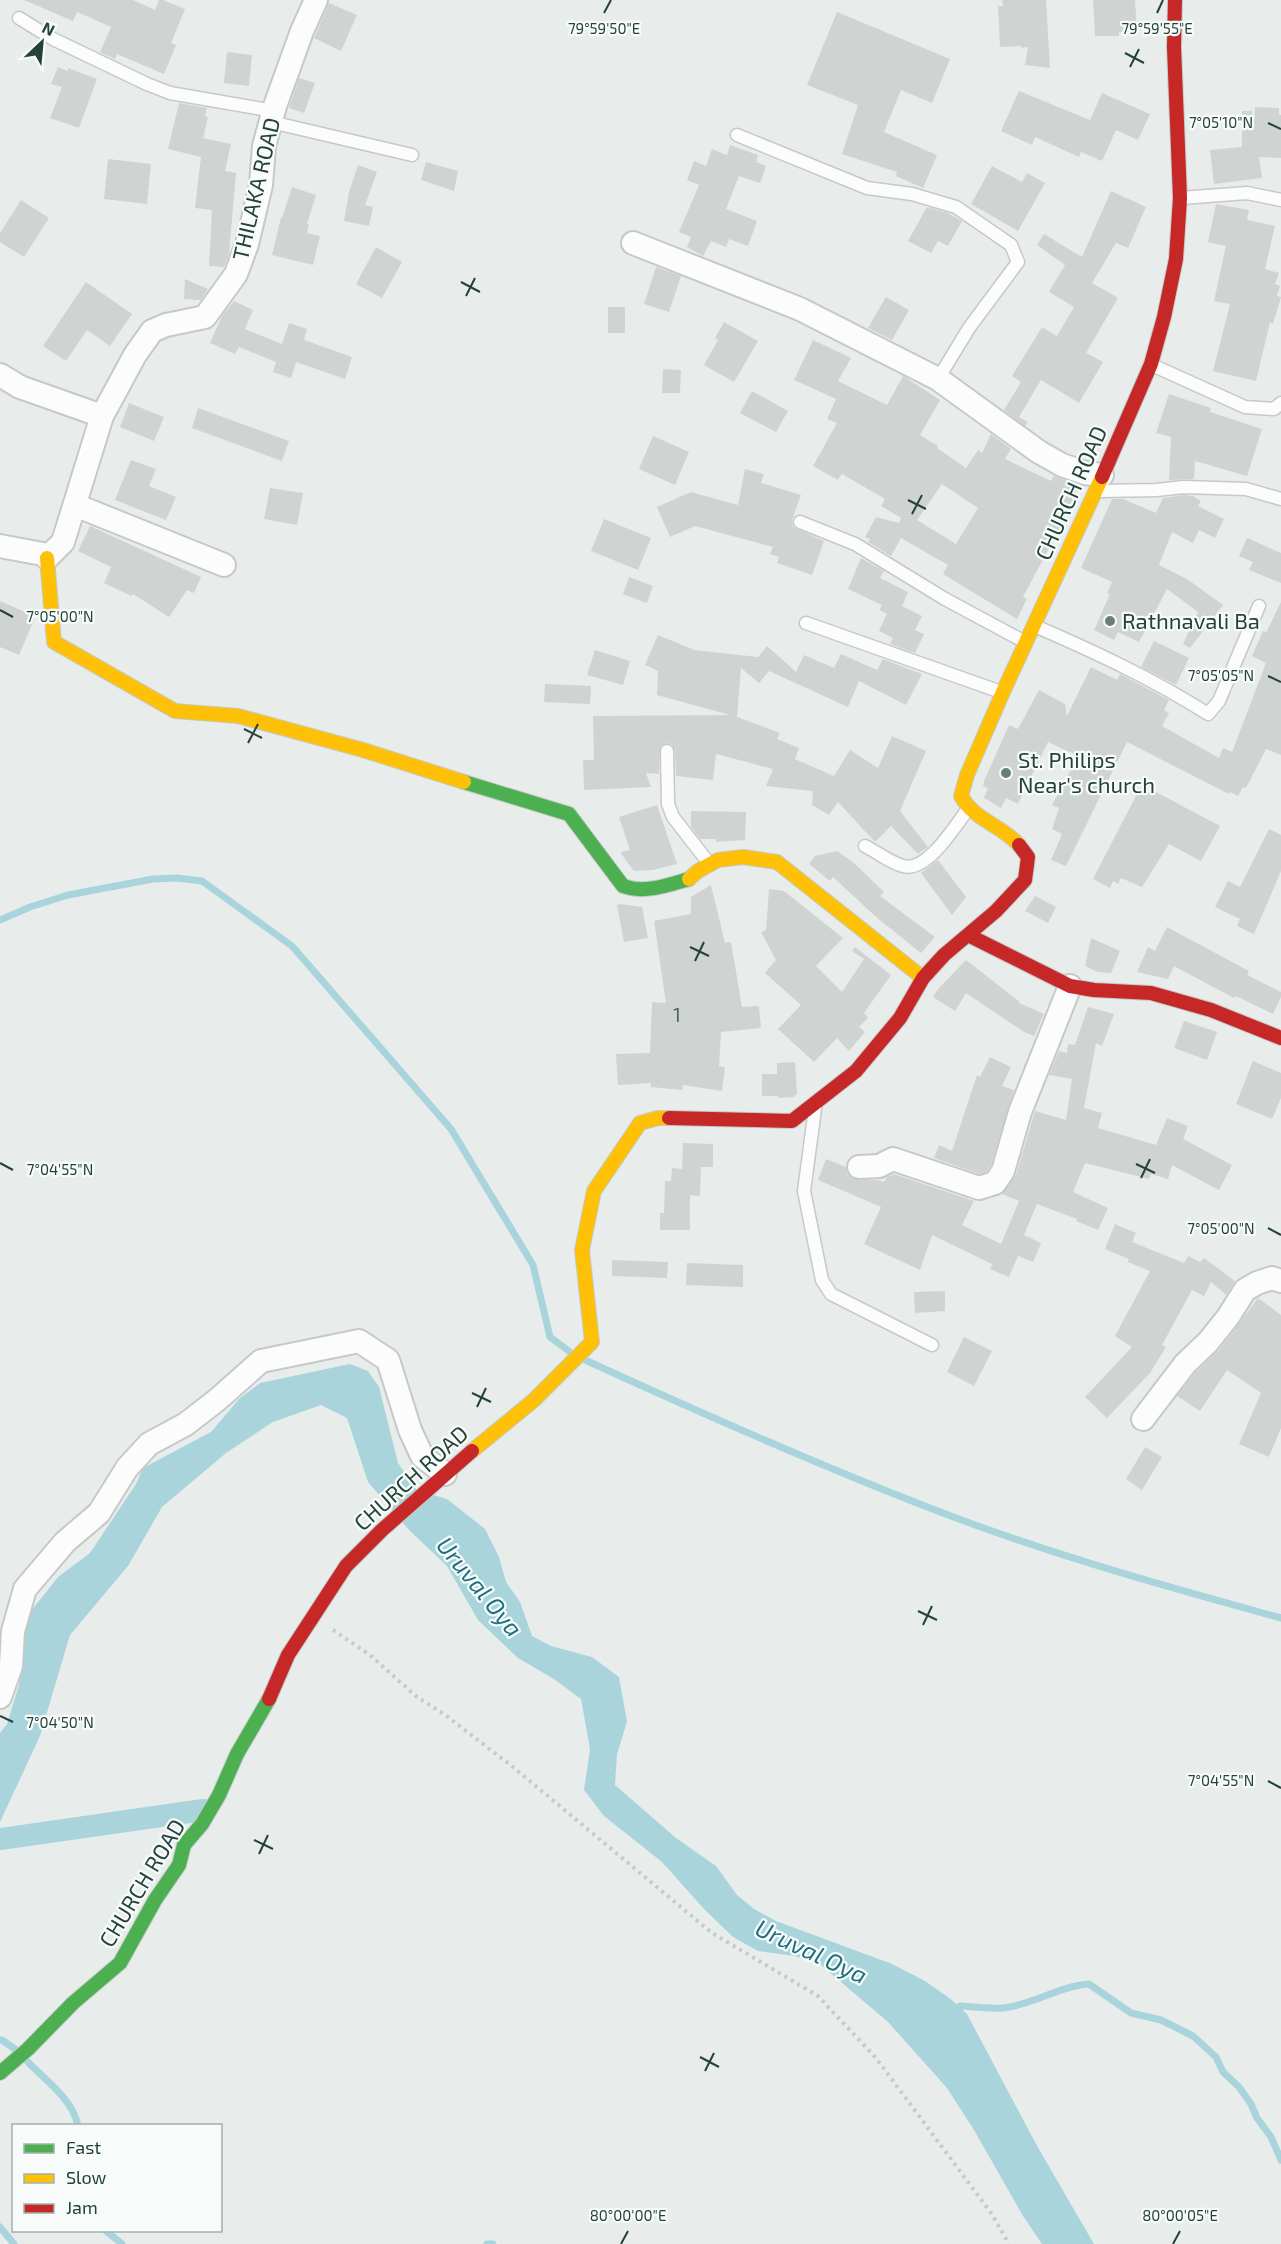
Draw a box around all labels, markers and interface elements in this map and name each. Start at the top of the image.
north arrow [12,12,72,72]
text: N [39,17,58,39]
text: 79°59'50"E [568,19,640,37]
text: 79°59'55"E [1121,19,1193,37]
text: 7°05'10"N [1189,113,1253,131]
street label: THILAKA ROAD [226,115,284,263]
street label: CHURCH ROAD [1029,421,1111,564]
text: 7°05'00"N [26,607,94,625]
place label: Rathnavali Ba [1122,607,1260,633]
marker: Rathnavali Ba [1103,614,1117,628]
text: 7°05'05"N [1188,666,1254,684]
place label: St. Philips Near's church [1018,746,1155,797]
marker: St. Philips Near's church [999,766,1013,780]
house number: 1 [673,1002,681,1026]
text: 7°04'55"N [27,1160,93,1178]
text: 7°05'00"N [1187,1219,1255,1237]
street label: CHURCH ROAD [348,1419,473,1535]
water label: Uruval Oya [431,1530,529,1642]
text: 7°04'50"N [26,1713,94,1731]
text: 7°04'55"N [1188,1771,1254,1789]
street label: CHURCH ROAD [93,1814,189,1951]
water label: Uruval Oya [751,1912,872,1989]
legend [12,2124,222,2232]
text: Fast [66,2136,101,2158]
text: Slow [66,2166,107,2188]
text: Jam [66,2196,98,2218]
text: 80°00'00"E [590,2206,666,2224]
text: 80°00'05"E [1142,2206,1218,2224]

